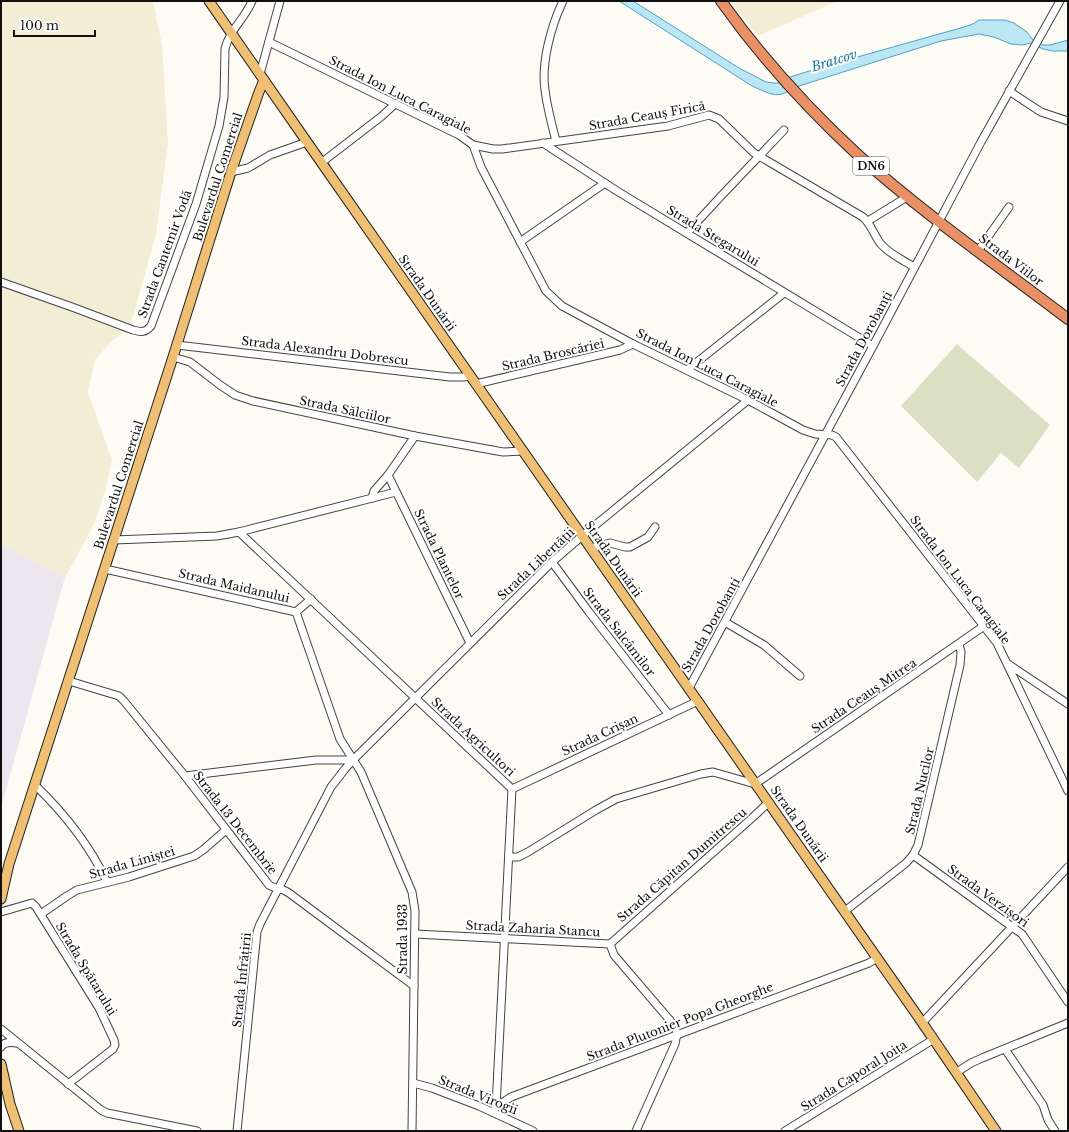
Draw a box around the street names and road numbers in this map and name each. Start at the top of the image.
street label: Strada Ion Luca Caragiale [327,52,474,137]
street label: Strada Ceauș Firică [588,98,707,134]
street label: Bulevardul Comercial [190,110,245,243]
road number: DN6 [853,157,889,175]
street label: Strada Cantemir Vodă [134,188,195,320]
street label: Strada Stegarului [664,202,762,269]
street label: Strada Viilor [976,230,1047,289]
street label: Strada Dunării [395,251,459,334]
street label: Strada Dorobanți [832,288,896,390]
street label: Strada Ion Luca Caragiale [634,325,781,410]
street label: Strada Alexandru Dobrescu [241,333,410,368]
street label: Strada Broscăriei [500,335,606,374]
street label: Strada Sălciilor [298,393,392,427]
street label: Bulevardul Comercial [91,418,146,551]
street label: Strada Plantelor [411,506,468,602]
street label: Strada Ion Luca Caragiale [907,512,1014,647]
street label: Strada Dunării [581,517,645,600]
street label: Strada Libertății [494,524,578,604]
street label: Strada Maidanului [177,565,291,606]
street label: Strada Dorobanți [678,575,744,675]
street label: Strada Salcâmilor [580,584,659,679]
street label: Strada Ceauș Mitrea [808,655,920,737]
street label: Strada Agricultori [428,694,518,779]
street label: Strada Crișan [559,710,641,760]
street label: Strada Nucilor [902,745,937,836]
street label: Strada 13 Decembrie [190,768,280,877]
street label: Strada Dunării [767,782,831,865]
street label: Strada Căpitan Dumitrescu [614,804,749,925]
street label: Strada Liniștei [87,843,177,883]
street label: Strada Verzișori [944,861,1032,931]
street label: Strada 1933 [395,904,410,974]
street label: Strada Zaharia Stancu [465,917,601,940]
street label: Strada Spătarului [53,919,120,1018]
street label: Strada Înfrățirii [228,931,255,1028]
street label: Strada Plutonier Popa Gheorghe [584,979,775,1064]
street label: Strada Caporal Joița [798,1037,910,1115]
street label: Strada Virogii [436,1072,520,1117]

